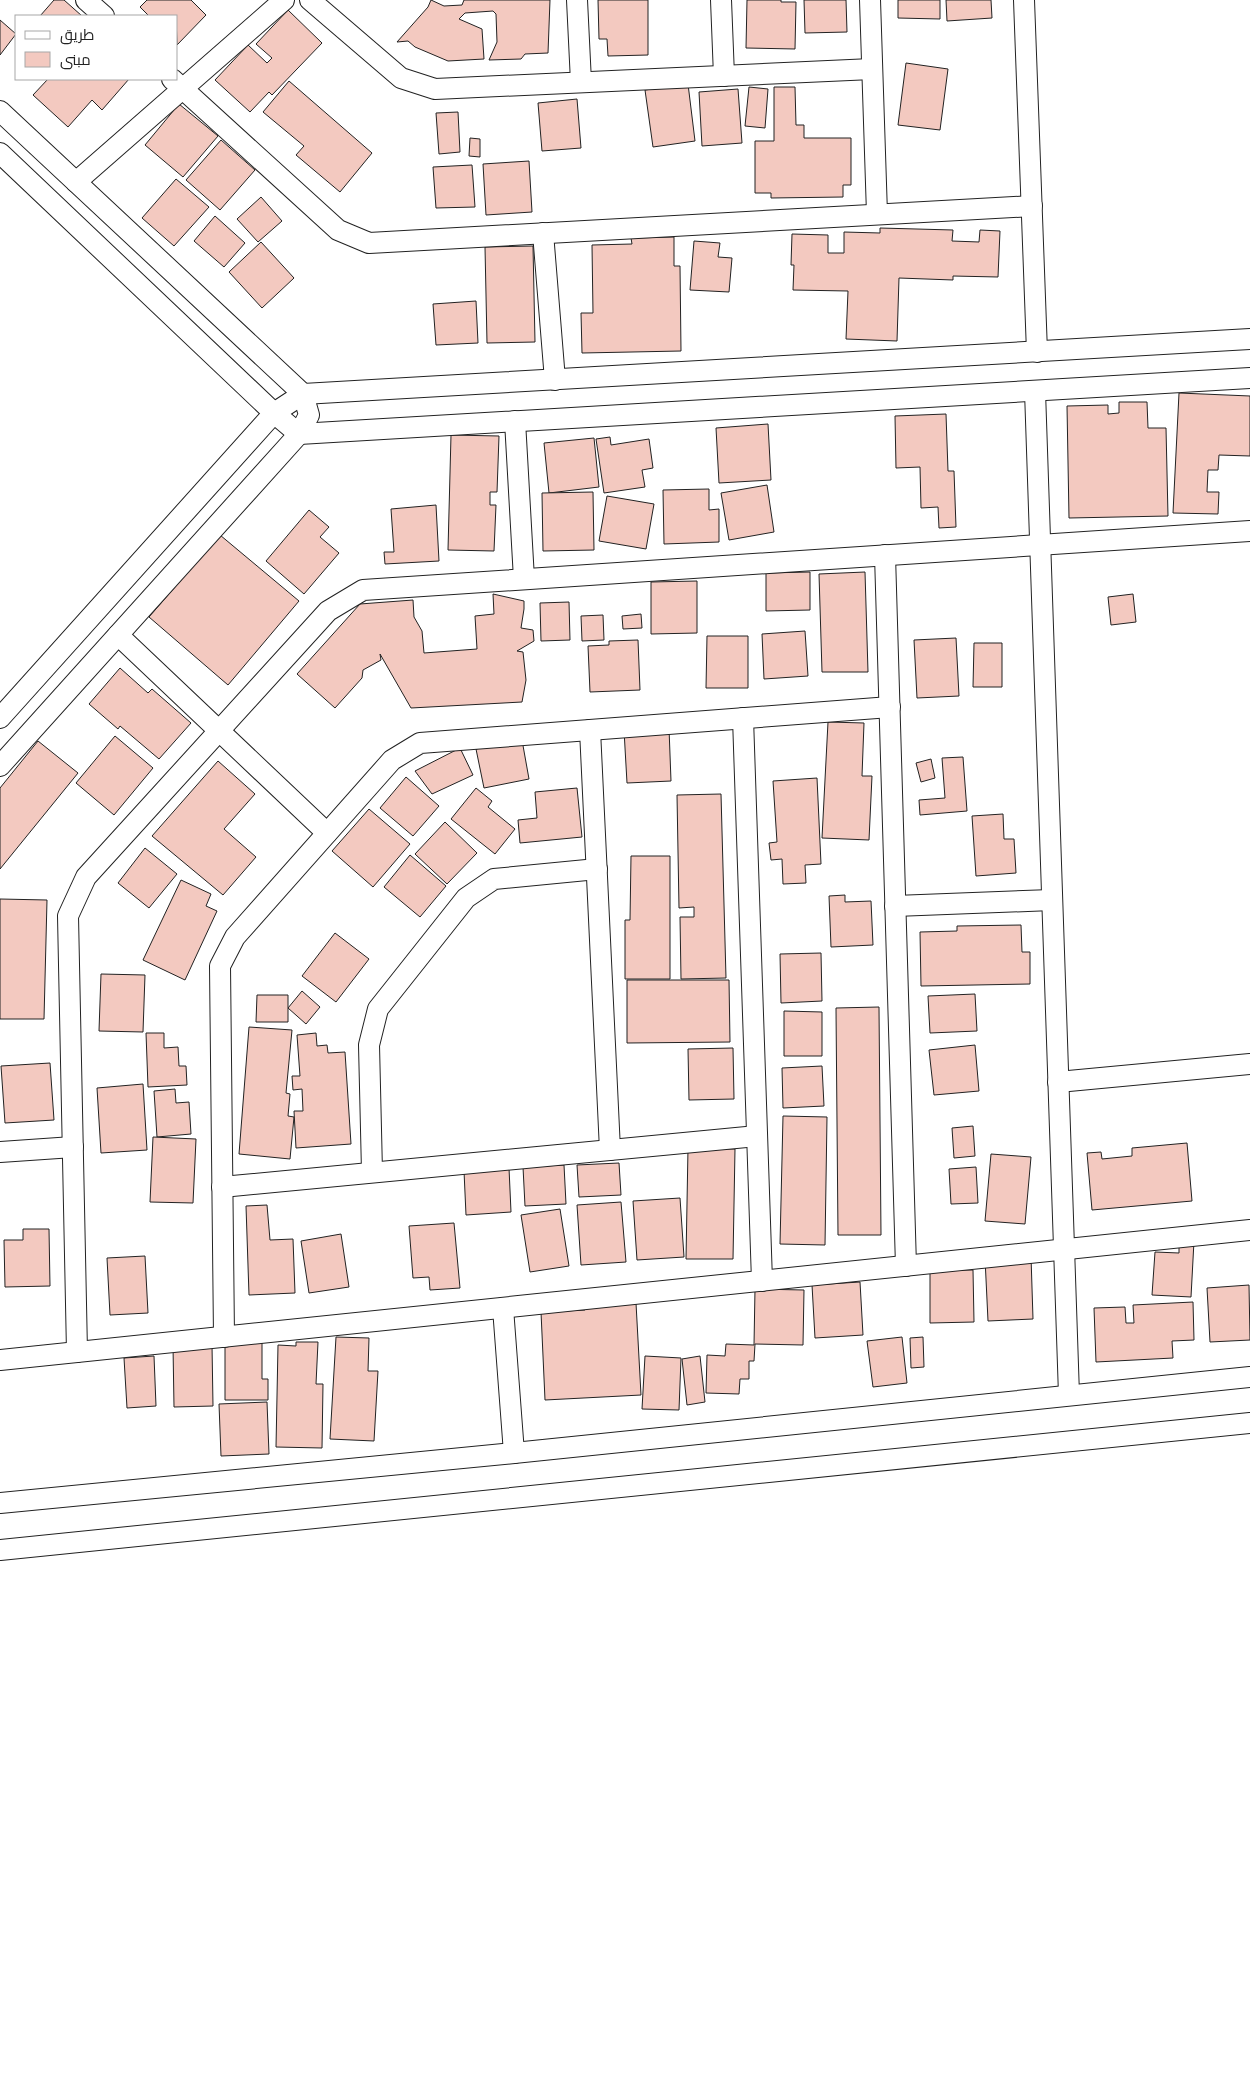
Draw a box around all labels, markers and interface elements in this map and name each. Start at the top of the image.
legend [15,15,178,80]
text: طريق [60,25,94,45]
text: مبنى [60,50,91,70]

